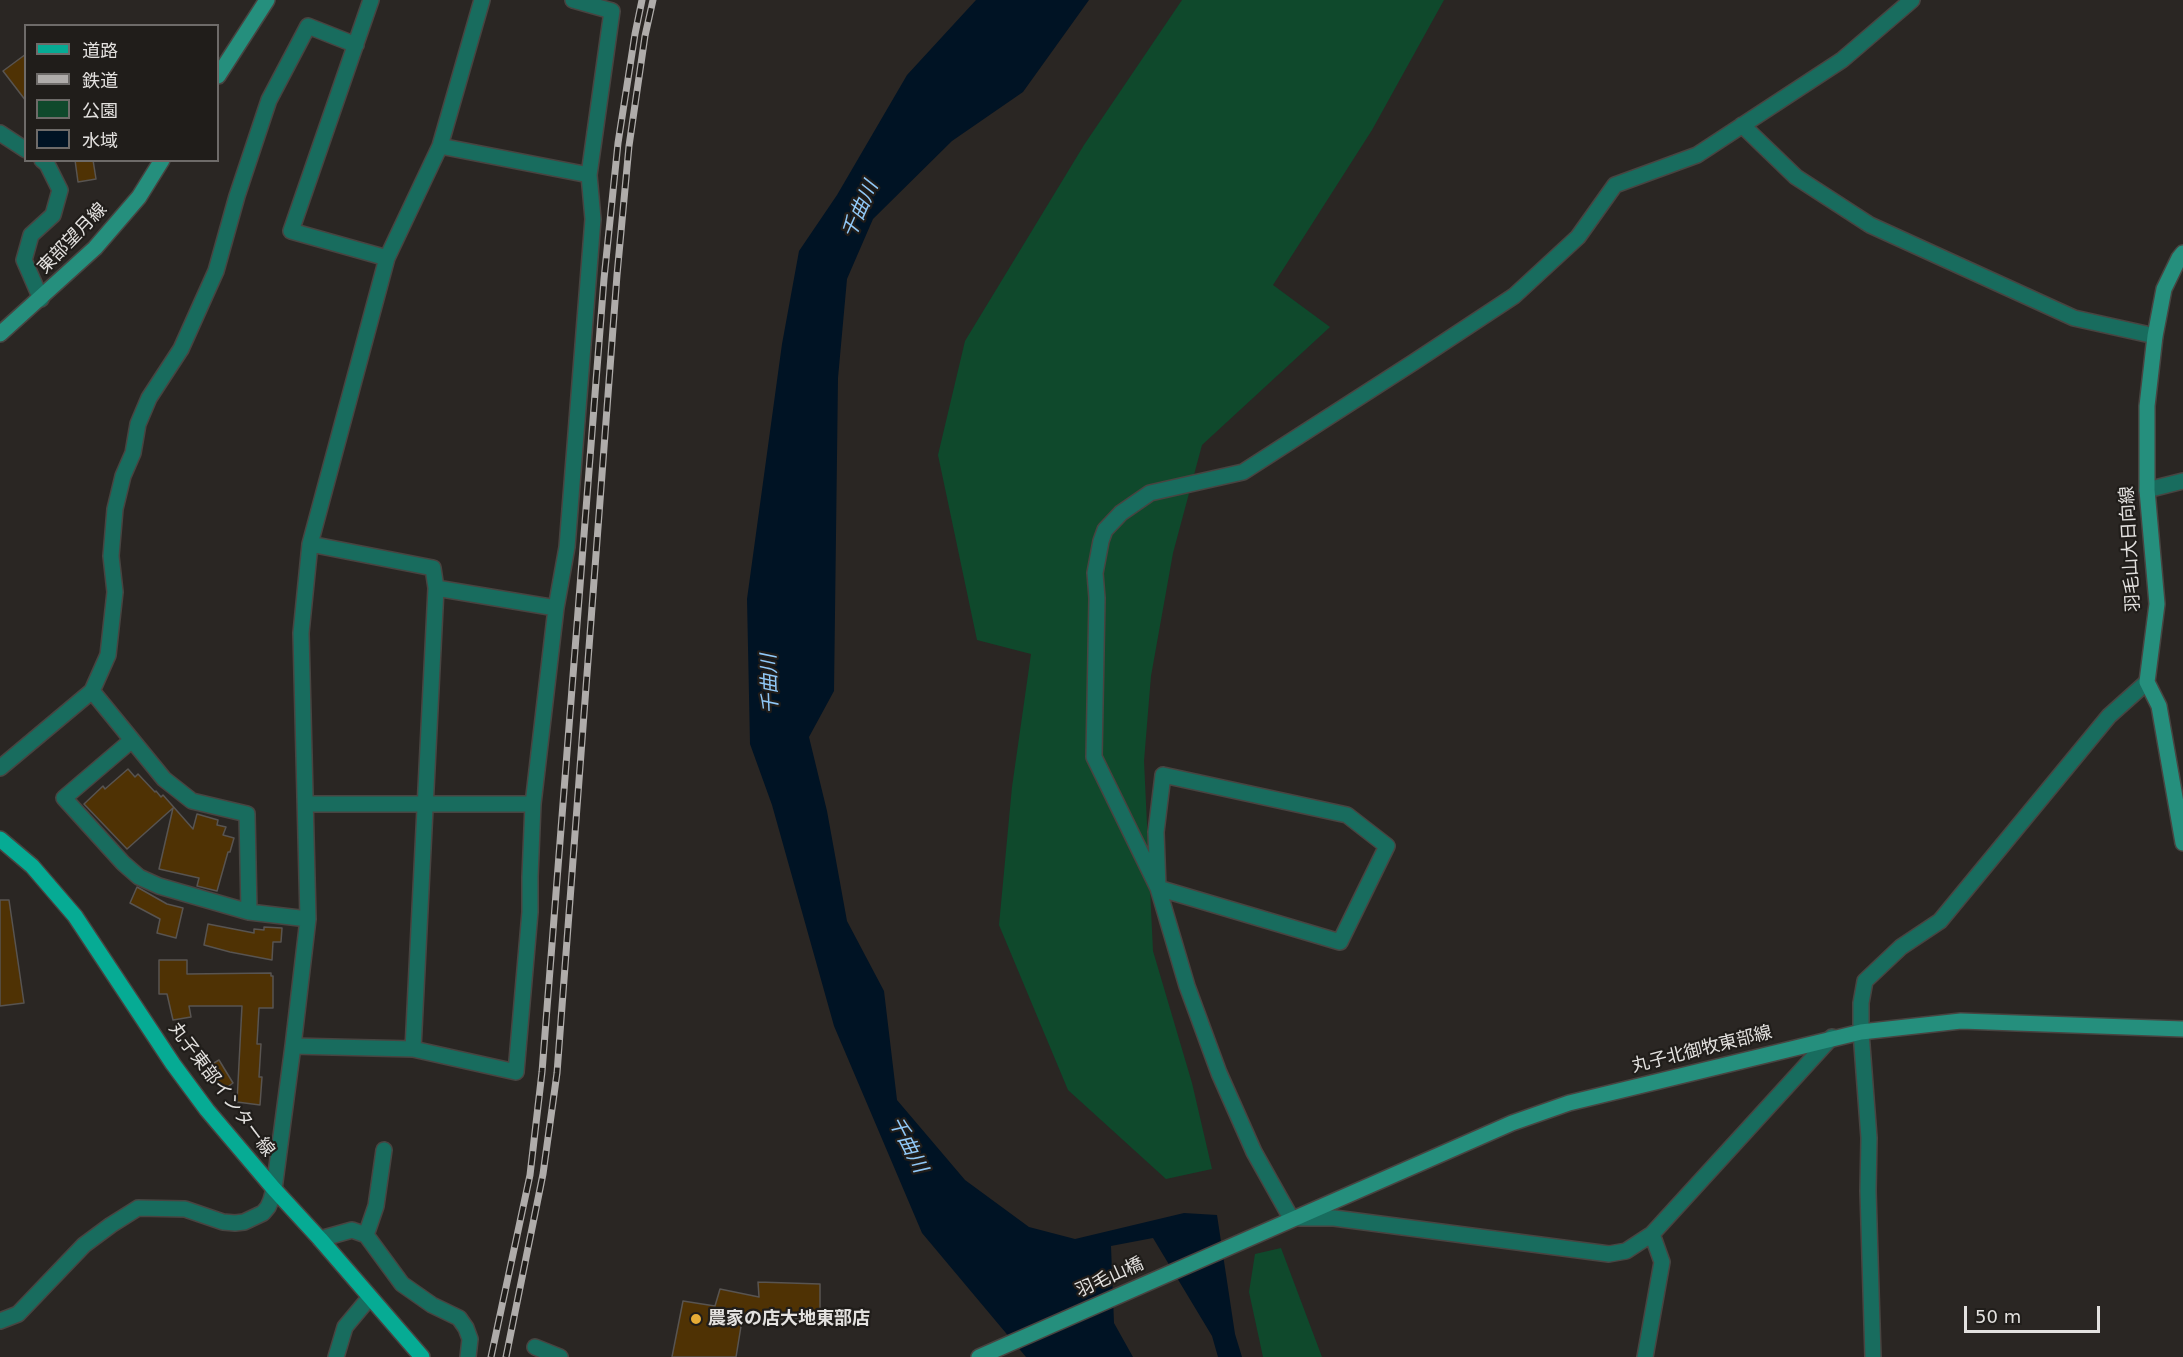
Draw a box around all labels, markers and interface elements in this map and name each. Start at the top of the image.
legend [24,24,219,162]
text: 道路 [82,40,118,61]
text: 鉄道 [82,70,118,91]
text: 公園 [82,100,118,121]
text: 水域 [82,130,118,151]
water label: 千曲川 [838,178,884,242]
street label: 東部望月線 [34,199,112,279]
street label: 羽毛山大日向線 [2117,486,2145,612]
water label: 千曲川 [758,654,784,714]
street label: 丸子東部インター線 [164,1019,278,1161]
street label: 丸子北御牧東部線 [1630,1022,1774,1078]
water label: 千曲川 [883,1113,931,1177]
street label: 羽毛山橋 [1073,1253,1147,1303]
scale bar [1967,1294,2104,1332]
text: 50 m [1975,1306,2021,1327]
place label: 農家の店大地東部店 [708,1308,870,1330]
marker: 農家の店大地東部店 [689,1312,703,1326]

